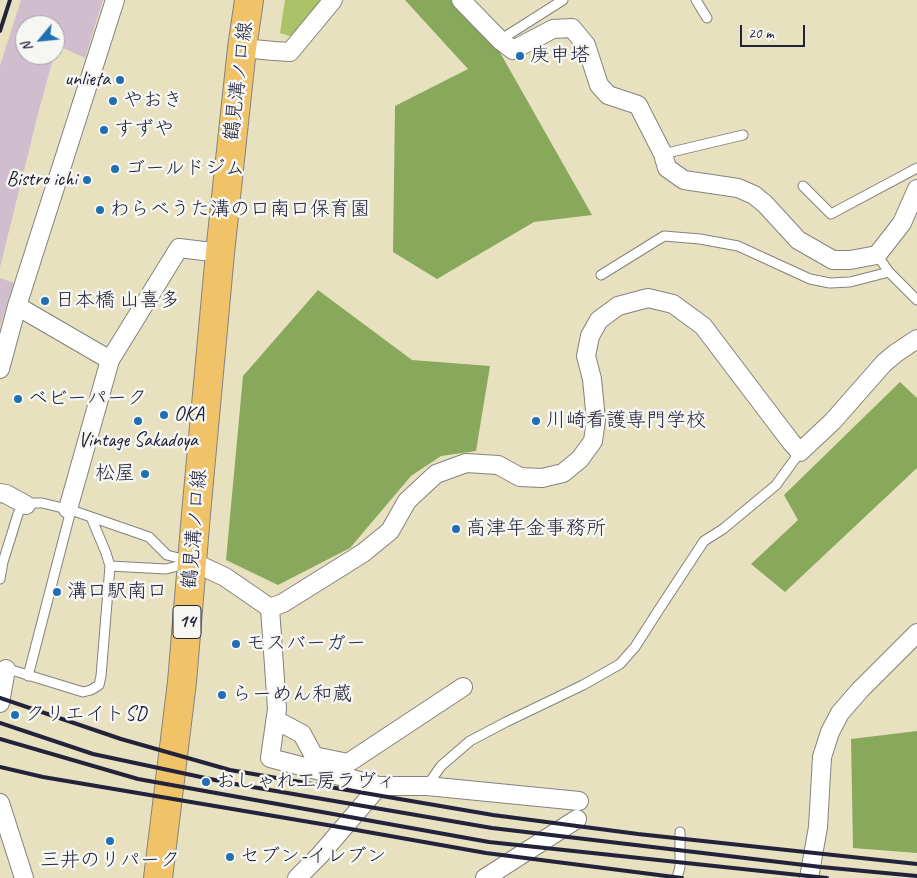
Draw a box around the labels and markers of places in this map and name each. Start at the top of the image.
place label: 庚申塔 [530,44,590,68]
marker: 庚申塔 [514,50,526,62]
place label: unlieta [65,68,110,92]
marker: unlieta [114,74,126,86]
place label: やおき [123,89,183,113]
marker: やおき [107,95,119,107]
place label: すずや [114,118,174,142]
marker: すずや [98,124,110,136]
place label: ゴールドジム [125,157,245,181]
marker: ゴールドジム [109,163,121,175]
place label: Bistro ichi [6,168,77,192]
marker: Bistro ichi [81,174,93,186]
place label: わらべうた溝の口南口保育園 [110,198,370,222]
marker: わらべうた溝の口南口保育園 [94,204,106,216]
place label: 日本橋 山喜多 [55,289,180,313]
marker: 日本橋 山喜多 [39,295,51,307]
place label: ベビーパーク [28,387,147,411]
marker: ベビーパーク [12,393,24,405]
place label: OKA [174,403,204,427]
marker: OKA [158,409,170,421]
place label: 川崎看護専門学校 [546,409,706,433]
marker: Vintage Sakadoya [132,415,144,427]
marker: 川崎看護専門学校 [530,415,542,427]
place label: Vintage Sakadoya [78,429,198,453]
place label: 松屋 [95,462,135,486]
marker: 松屋 [139,468,151,480]
place label: 高津年金事務所 [466,517,606,541]
marker: 高津年金事務所 [450,523,462,535]
place label: 溝口駅南口 [67,580,167,604]
marker: 溝口駅南口 [51,586,63,598]
place label: モスバーガー [246,632,366,656]
marker: モスバーガー [230,638,242,650]
place label: らーめん和蔵 [232,683,352,707]
marker: らーめん和蔵 [216,689,228,701]
place label: クリエイトSD [25,703,147,727]
marker: クリエイトSD [9,709,21,721]
place label: おしゃれ工房ラヴィ [216,770,396,794]
marker: おしゃれ工房ラヴィ [200,776,212,788]
marker: 三井のリパーク [104,835,116,847]
place label: セブン-イレブン [240,845,387,869]
place label: 三井のリパーク [40,849,180,873]
marker: セブン-イレブン [224,851,236,863]

